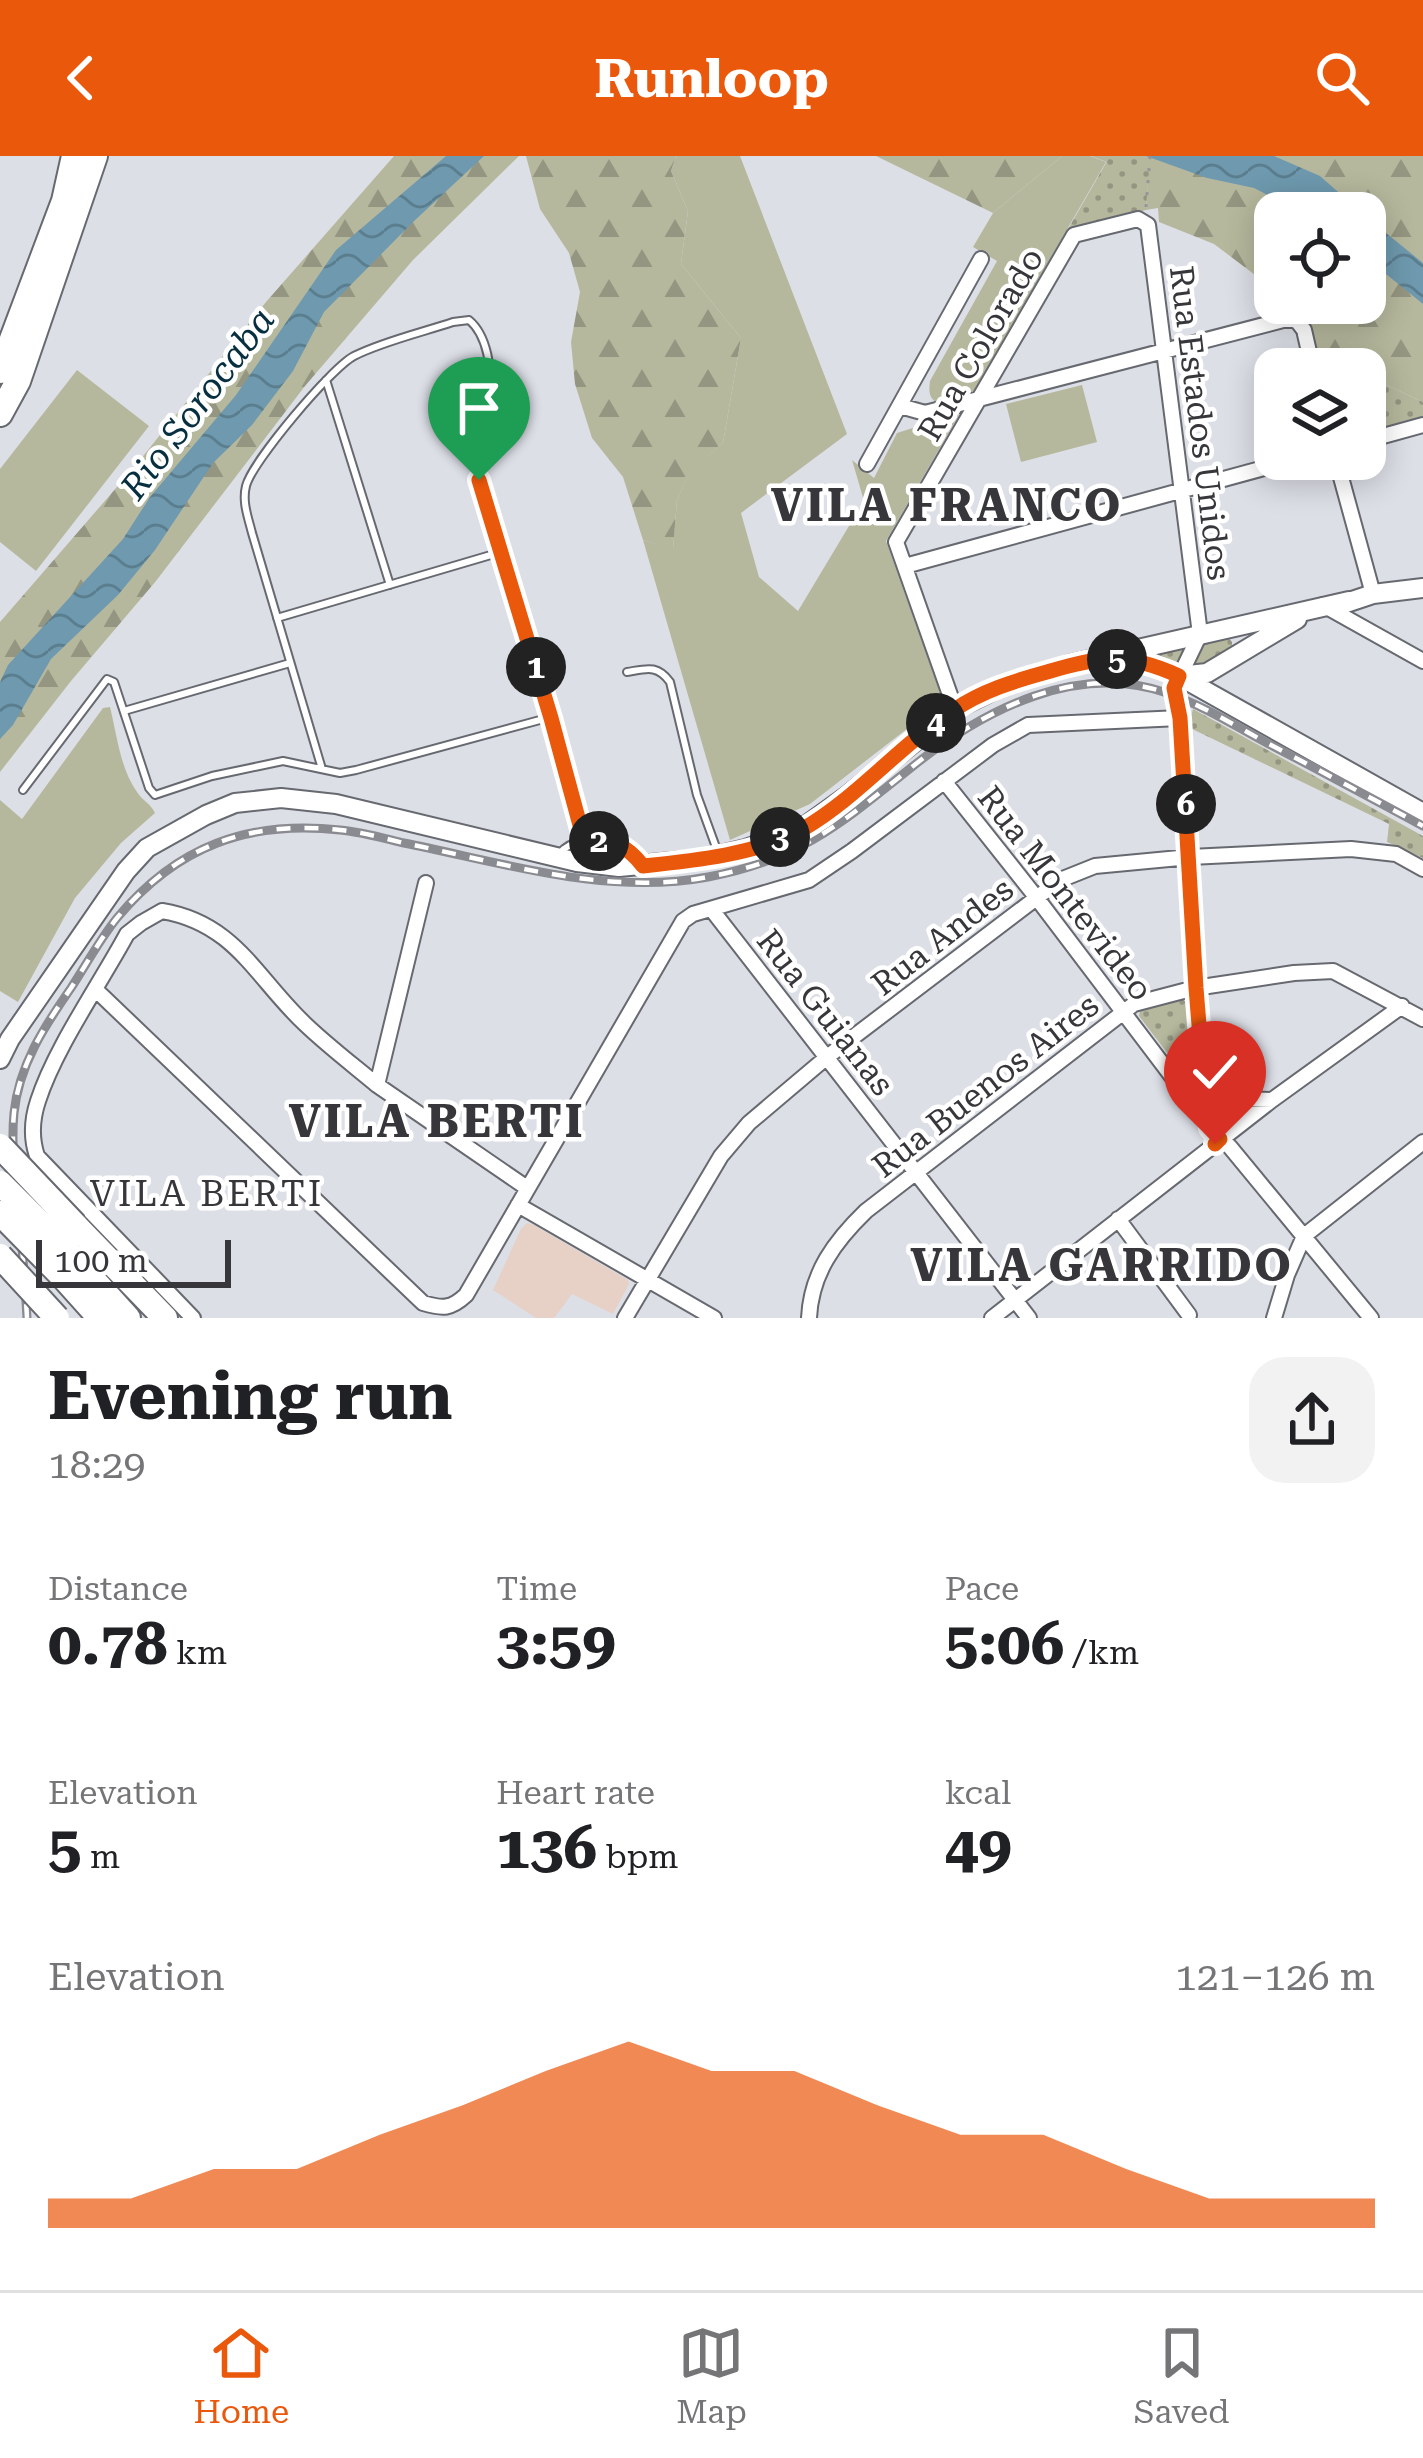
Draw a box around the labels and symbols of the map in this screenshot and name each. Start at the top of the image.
street label: Rua Colorado [910,241,1051,447]
street label: Rua Estados Unidos [1162,264,1239,582]
water label: Rio Sorocaba [112,300,283,508]
pin [428,357,530,480]
district label: VILA FRANCO [771,479,1123,532]
pin: 5 [1087,629,1147,689]
pin: 1 [506,637,566,697]
pin: 4 [906,693,966,753]
pin: 6 [1156,774,1216,834]
street label: Rua Montevideo [970,779,1161,1008]
pin: 3 [750,807,810,867]
pin: 2 [569,811,629,871]
street label: Rua Andes [864,869,1021,1004]
street label: Rua Guianas [749,922,902,1103]
street label: Rua Buenos Aires [865,985,1106,1186]
pin [1164,1021,1266,1144]
district label: VILA BERTI [288,1095,586,1148]
district label: VILA BERTI [90,1173,324,1215]
scale bar [36,1234,231,1287]
district label: VILA GARRIDO [910,1239,1294,1292]

